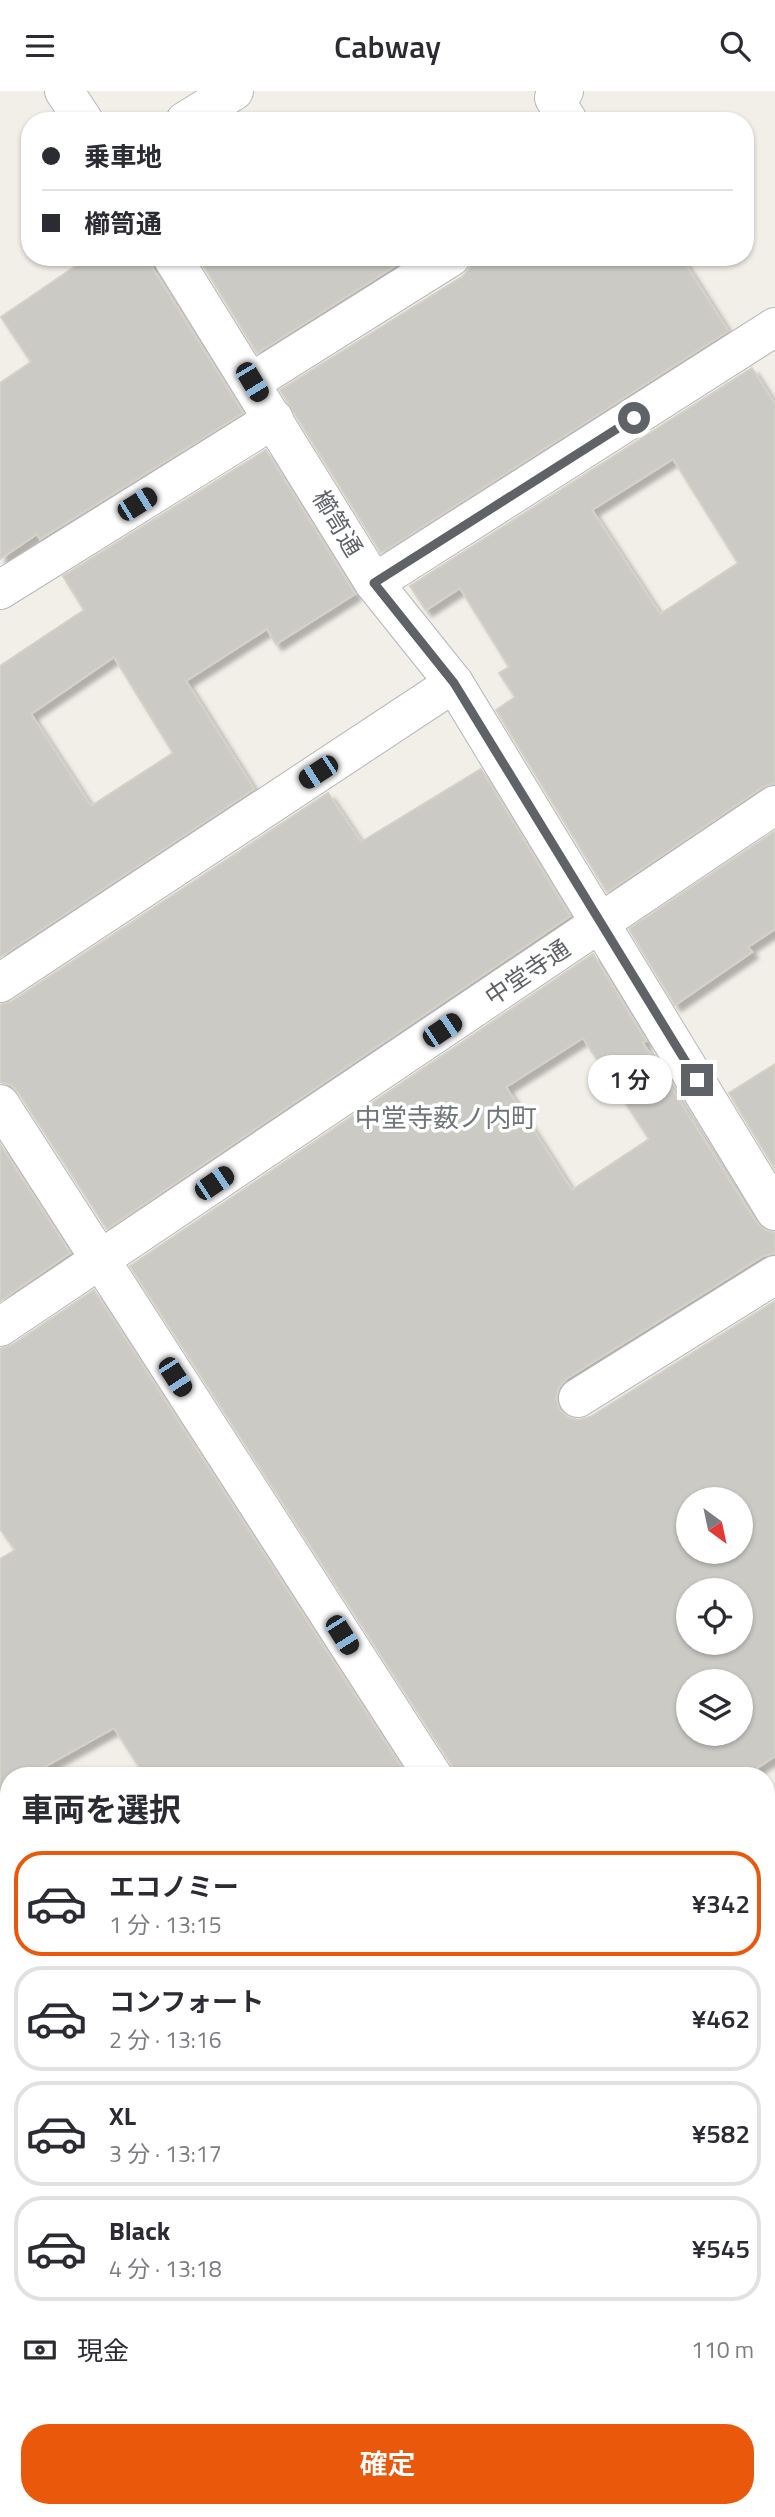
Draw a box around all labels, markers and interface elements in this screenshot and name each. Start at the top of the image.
text: Cabway [334,22,441,70]
icon: menu [21,27,59,65]
icon: search [716,27,754,65]
text: 乗車地 [84,137,162,176]
text: 櫛笥通 [84,204,162,243]
car [233,359,272,405]
route start [618,402,650,434]
street label: 櫛笥通 [304,483,372,563]
car [114,484,161,524]
car [295,752,342,792]
street label: 中堂寺通 [477,930,577,1014]
car [419,1010,466,1050]
callout: 1 分 [588,1055,672,1105]
text: 1 分 [610,1062,650,1097]
route end [681,1064,713,1096]
district label: 中堂寺薮ノ内町 [355,1098,537,1137]
car [191,1163,238,1203]
car [155,1354,196,1400]
north arrow [676,1487,752,1565]
map controls [676,1487,753,1746]
button: locate [676,1578,753,1655]
car [322,1612,363,1658]
button: layers [676,1669,753,1746]
text: 車両を選択 [21,1785,181,1833]
text: エコノミー [109,1867,239,1906]
icon: car [25,1872,88,1935]
text: ¥342 [692,1884,750,1923]
text: 1 分 · 13:15 [109,1907,222,1942]
text: コンフォート [109,1982,264,2021]
icon: car [25,1987,88,2050]
text: ¥462 [692,1999,750,2038]
text: 2 分 · 13:16 [109,2022,222,2057]
text: XL [109,2096,136,2135]
icon: car [25,2102,88,2165]
text: ¥582 [692,2114,750,2153]
text: 3 分 · 13:17 [109,2136,222,2171]
text: Black [109,2211,170,2250]
icon: car [25,2217,88,2280]
text: ¥545 [692,2229,750,2268]
text: 4 分 · 13:18 [109,2251,222,2286]
icon: cash [21,2331,59,2369]
text: 現金 [77,2331,129,2370]
text: 110 m [691,2332,754,2367]
button: 確定 [21,2424,754,2504]

